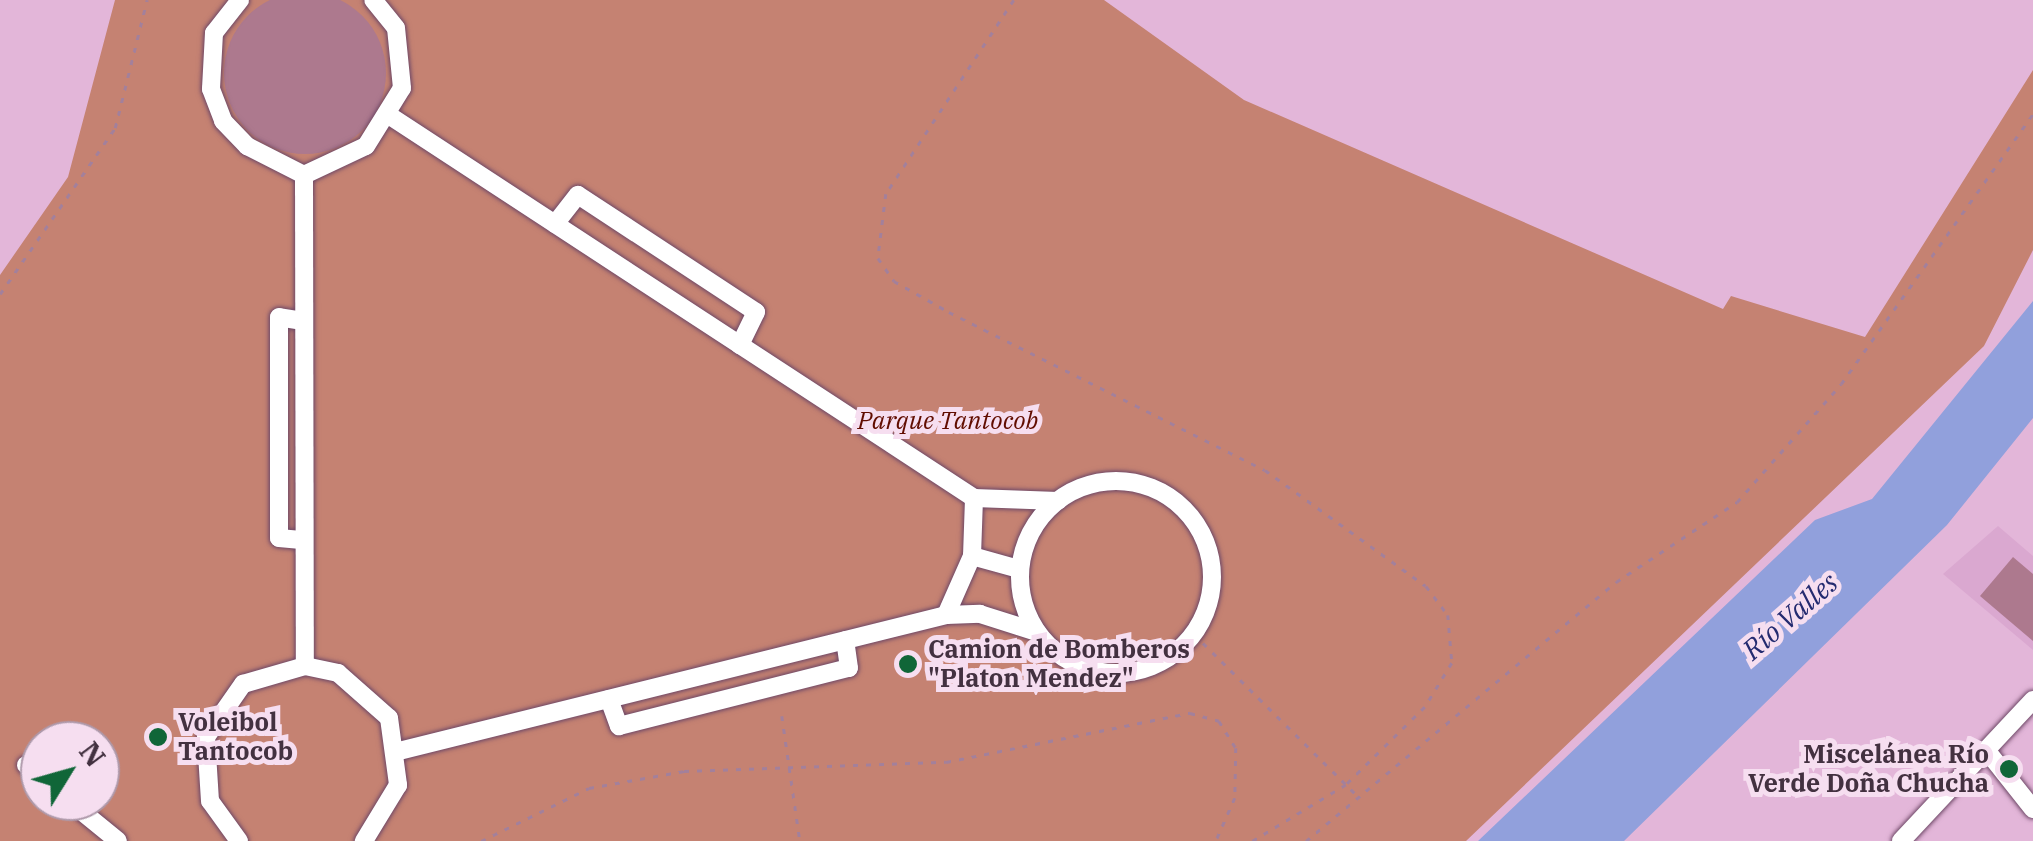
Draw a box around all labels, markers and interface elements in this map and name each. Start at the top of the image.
park label: Parque Tantocob [858,405,1038,435]
water label: Río Valles [1736,566,1844,666]
place label: Camion de Bomberos "Platon Mendez" [928,635,1190,694]
marker: Camion de Bomberos "Platon Mendez" [897,653,919,675]
place label: Voleibol Tantocob [178,708,293,767]
north arrow [20,721,120,821]
marker: Voleibol Tantocob [147,726,169,748]
text: N [71,734,114,774]
place label: Miscelánea Río Verde Doña Chucha [1748,740,1989,799]
marker: Miscelánea Río Verde Doña Chucha [1998,758,2020,780]

